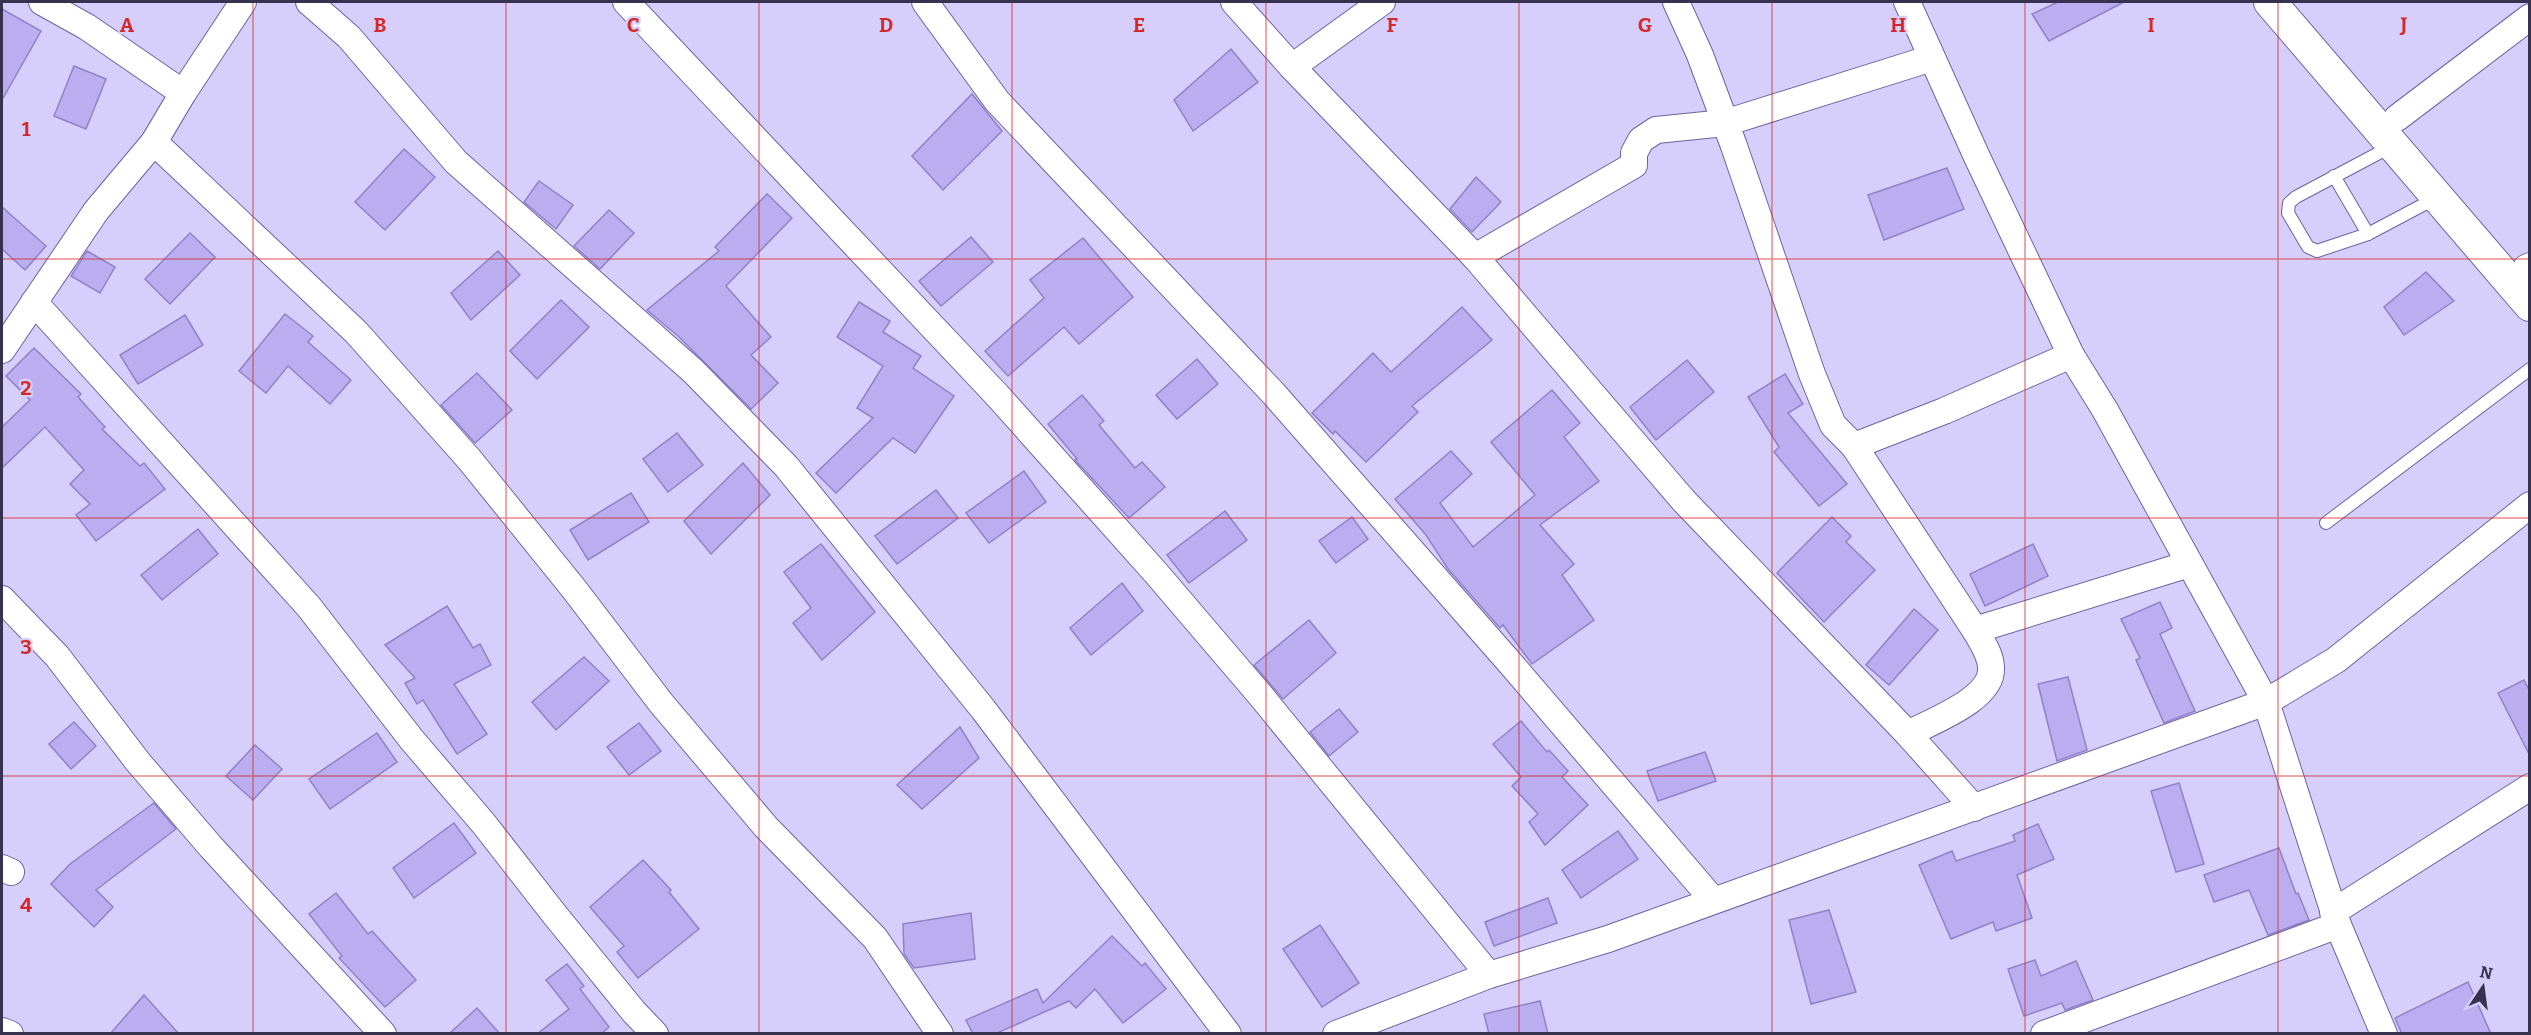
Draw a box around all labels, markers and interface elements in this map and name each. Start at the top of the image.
text: A [120,13,135,37]
text: B [374,13,387,37]
text: C [627,13,639,37]
text: D [879,13,893,37]
text: E [1133,13,1145,37]
text: F [1386,13,1398,37]
text: G [1638,13,1652,37]
text: H [1890,13,1906,37]
text: I [2147,13,2155,37]
text: J [2400,13,2408,37]
text: 1 [22,117,31,141]
text: 2 [20,376,32,400]
text: 3 [20,635,32,659]
text: 4 [20,893,32,917]
north arrow [2453,957,2513,1017]
text: N [2478,962,2494,984]

